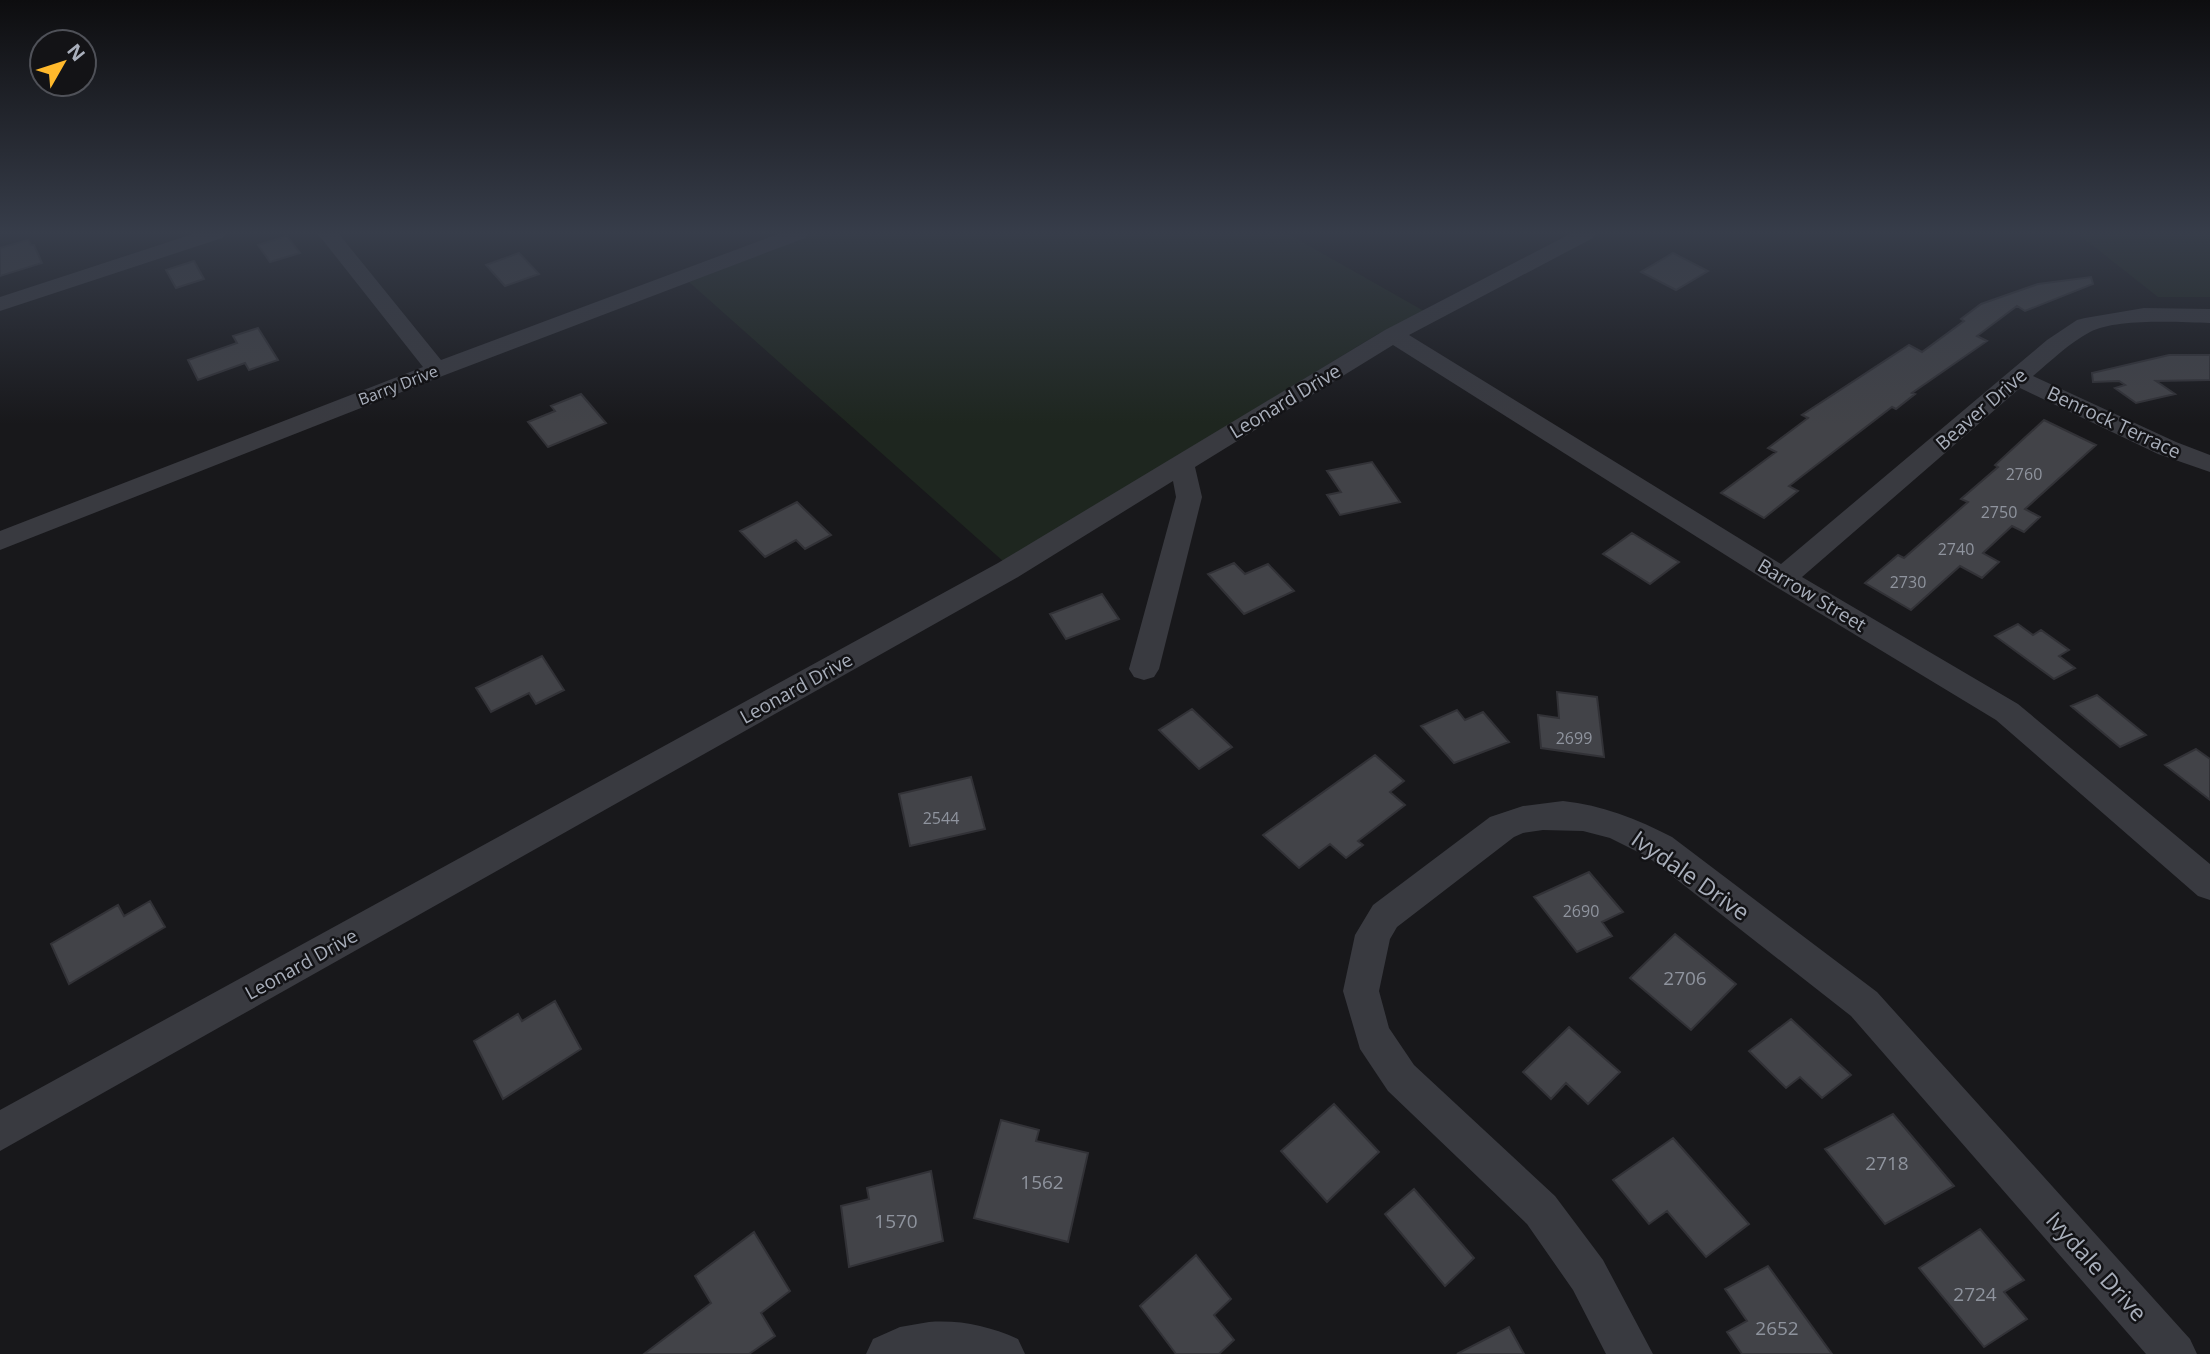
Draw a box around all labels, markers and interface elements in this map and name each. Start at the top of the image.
north arrow [28,28,98,98]
text: N [61,38,91,66]
street label: Leonard Drive [1225,358,1345,444]
street label: Barry Drive [355,360,441,410]
street label: Beaver Drive [1930,362,2032,456]
street label: Benrock Terrace [2043,380,2185,464]
house number: 2760 [2006,463,2042,485]
house number: 2750 [1981,501,2017,523]
house number: 2740 [1938,538,1974,560]
street label: Barrow Street [1753,552,1871,638]
house number: 2730 [1890,571,1926,593]
street label: Leonard Drive [735,646,857,730]
house number: 2699 [1556,727,1592,749]
house number: 2544 [923,807,959,829]
street label: Ivydale Drive [1626,823,1756,927]
house number: 2690 [1563,900,1599,922]
street label: Leonard Drive [240,922,362,1006]
house number: 2706 [1663,965,1707,991]
house number: 2718 [1865,1150,1909,1176]
house number: 1562 [1020,1169,1064,1195]
street label: Ivydale Drive [2039,1204,2155,1328]
house number: 1570 [874,1208,918,1234]
house number: 2724 [1953,1281,1997,1307]
house number: 2652 [1755,1315,1799,1341]

